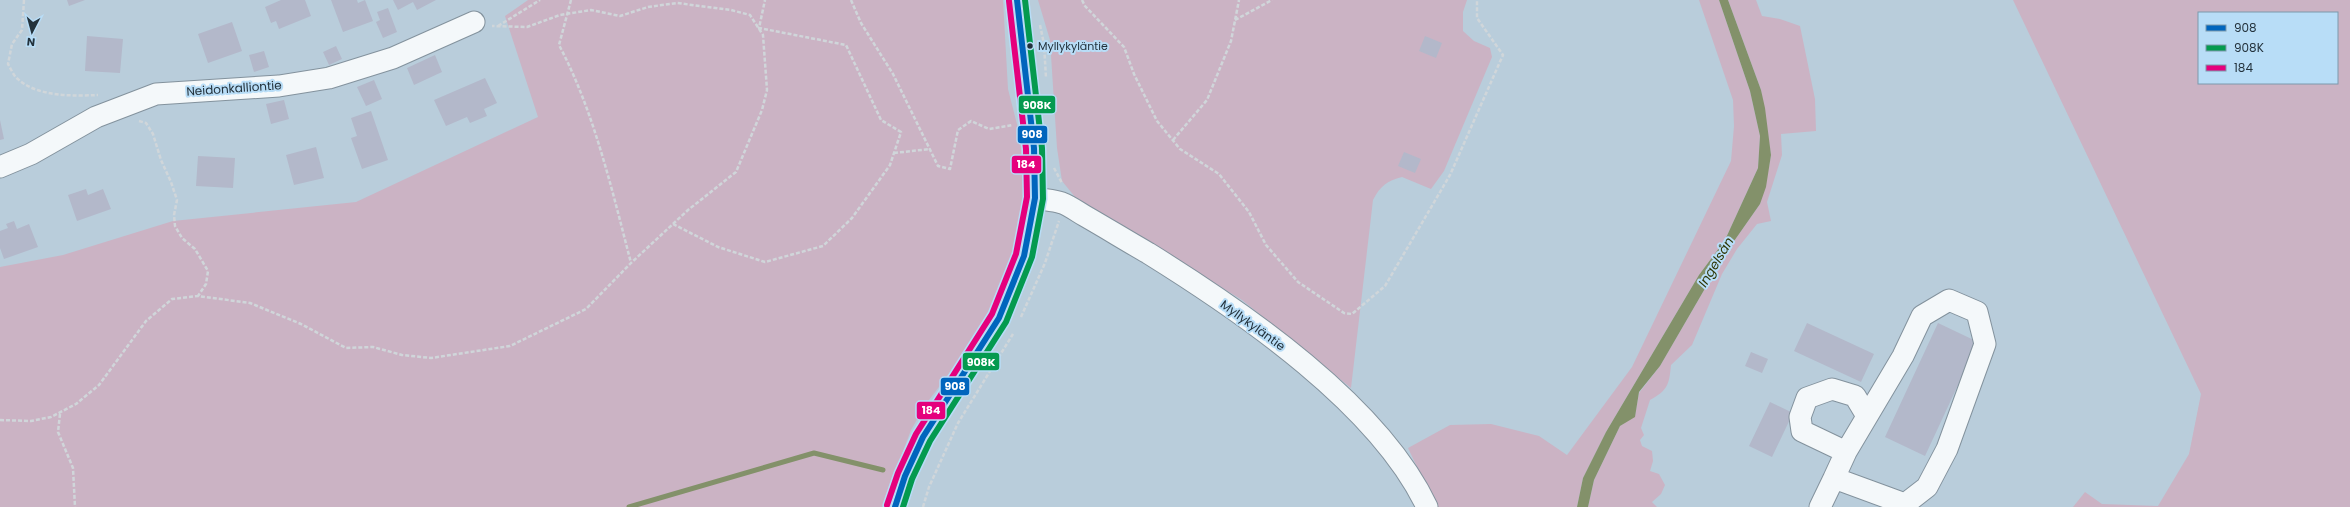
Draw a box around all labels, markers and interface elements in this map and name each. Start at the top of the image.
north arrow [12,12,52,52]
legend [2198,12,2338,84]
text: 908 [2234,19,2257,36]
text: N [26,34,36,50]
place label: Myllykyläntie [1038,38,1108,54]
text: 908K [2234,39,2264,56]
marker: Myllykyläntie [1025,41,1035,51]
text: 184 [2234,59,2253,76]
street label: Neidonkalliontie [186,76,282,100]
line badge: 908K [1018,95,1056,114]
text: 908K [1023,97,1052,113]
line badge: 908 [1017,125,1048,144]
text: 908 [1021,126,1043,142]
line badge: 184 [1011,155,1042,174]
text: 184 [1017,156,1036,172]
water label: Ingelsån [1694,233,1738,291]
street label: Myllykyläntie [1217,296,1289,354]
line badge: 908K [962,352,1000,371]
text: 908K [967,354,996,370]
line badge: 908 [940,377,970,396]
text: 908 [944,378,966,394]
line badge: 184 [916,401,946,420]
text: 184 [922,402,941,418]

